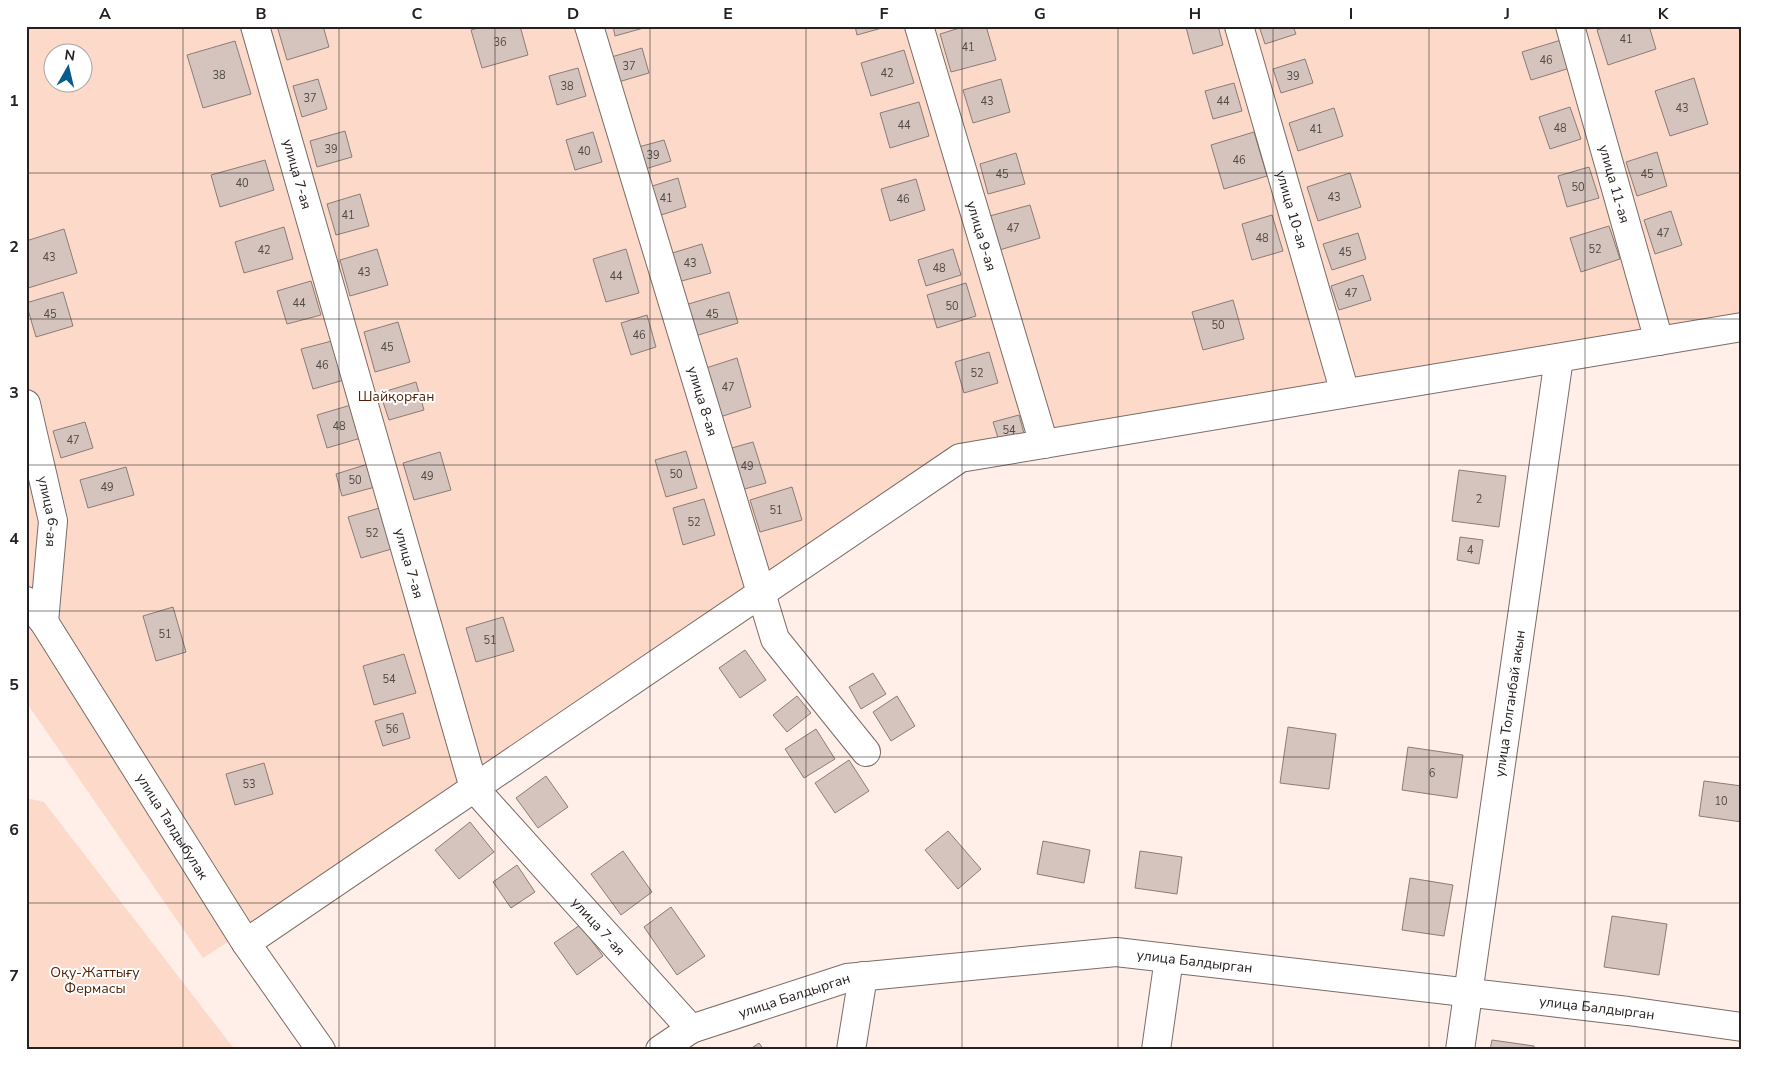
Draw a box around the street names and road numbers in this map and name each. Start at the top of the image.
street label: улица 7-ая [278,137,317,211]
street label: улица 11-ая [1595,142,1635,225]
street label: улица 10-ая [1272,168,1312,251]
street label: улица 9-ая [962,199,1001,273]
street label: улица 8-ая [683,364,722,438]
street label: улица 6-ая [33,474,63,548]
street label: улица 7-ая [390,526,428,601]
street label: улица Толганбай акын [1490,629,1529,778]
street label: улица Талдыбулак [132,770,213,883]
street label: улица 7-ая [567,893,630,959]
street label: улица Балдырган [1136,945,1253,977]
street label: улица Балдырган [736,968,852,1022]
street label: улица Балдырган [1538,991,1656,1024]

